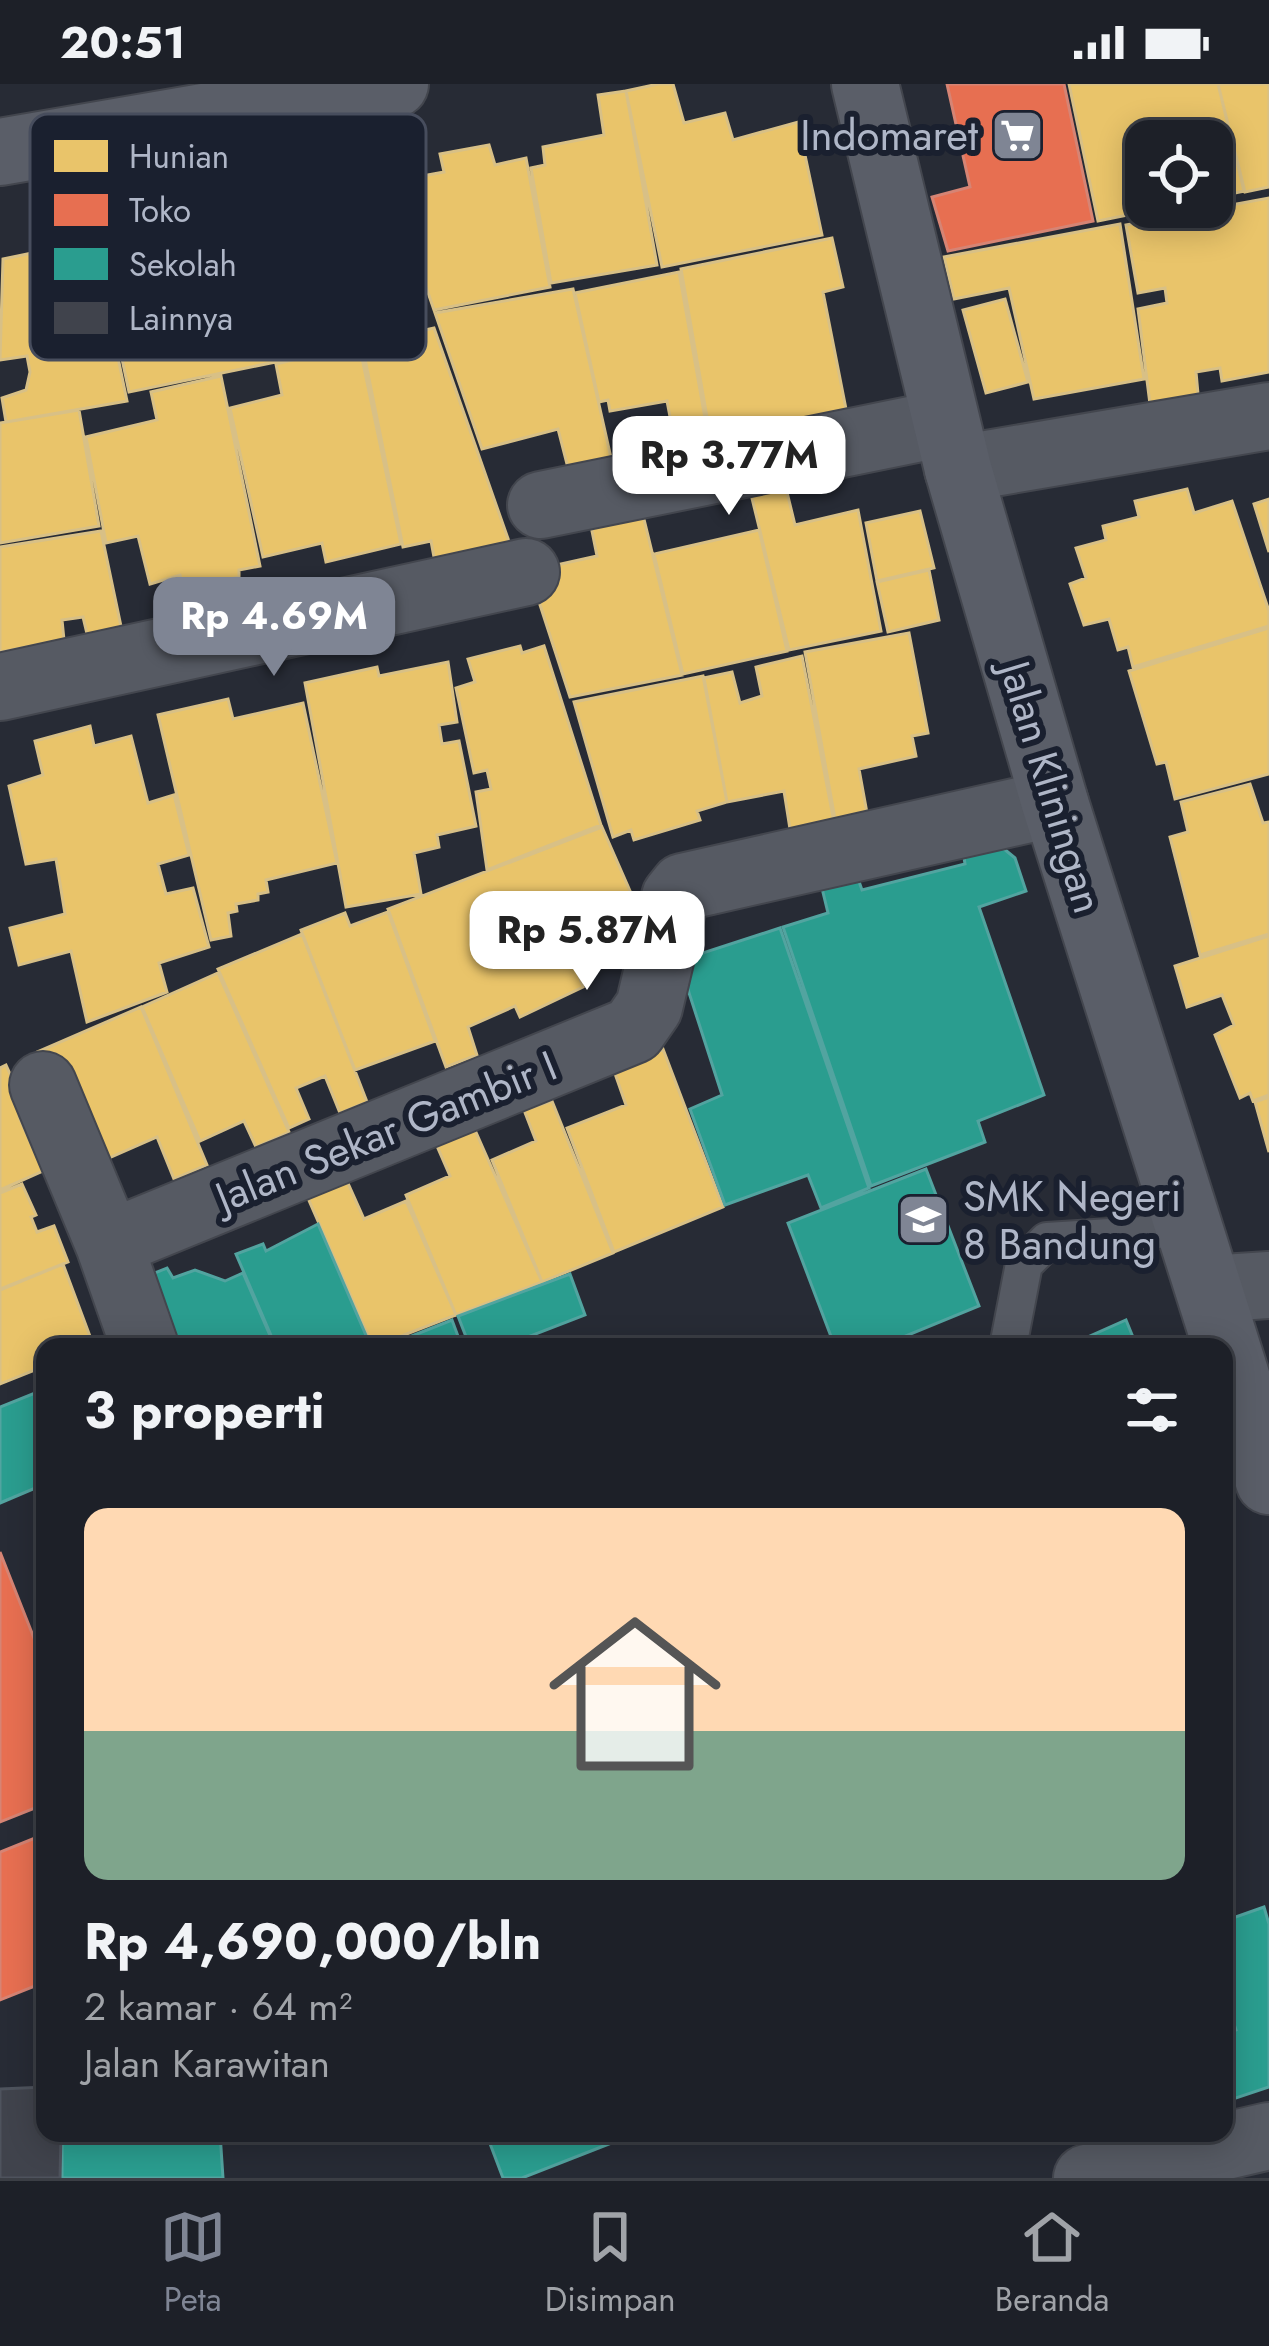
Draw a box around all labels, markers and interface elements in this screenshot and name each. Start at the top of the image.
text: 20:51 [60,10,186,75]
place label: Indomaret [800,105,978,166]
supermarket icon: Indomaret [989,107,1045,163]
legend [30,114,426,360]
map controls [1125,120,1233,228]
button: locate [1125,120,1233,228]
text: Hunian [129,133,229,180]
text: Toko [129,187,191,234]
text: Sekolah [129,241,237,288]
text: Lainnya [129,295,233,342]
pin: Rp 3.77M [605,416,853,518]
text: Rp 3.77M [640,426,818,483]
pin: Rp 4.69M [150,577,398,679]
text: Rp 4.69M [180,587,368,644]
street label: Jalan Kliningan [983,649,1119,921]
pin: Rp 5.87M [463,891,711,993]
text: Rp 5.87M [497,901,677,958]
street label: Jalan Sekar Gambir I [202,1035,566,1230]
place label: SMK Negeri 8 Bandung [963,1166,1181,1275]
school or university icon: SMK Negeri 8 Bandung [896,1192,952,1248]
text: 3 properti [84,1373,325,1447]
icon: filters [1119,1377,1185,1443]
icon: home [527,1586,743,1802]
text: Rp 4,690,000/bln [84,1904,541,1978]
text: 2 kamar · 64 m² [84,1978,352,2035]
text: Jalan Karawitan [84,2035,330,2092]
tab: Peta [160,2204,226,2323]
tab: Disimpan [545,2204,676,2323]
tab: Beranda [995,2204,1109,2323]

